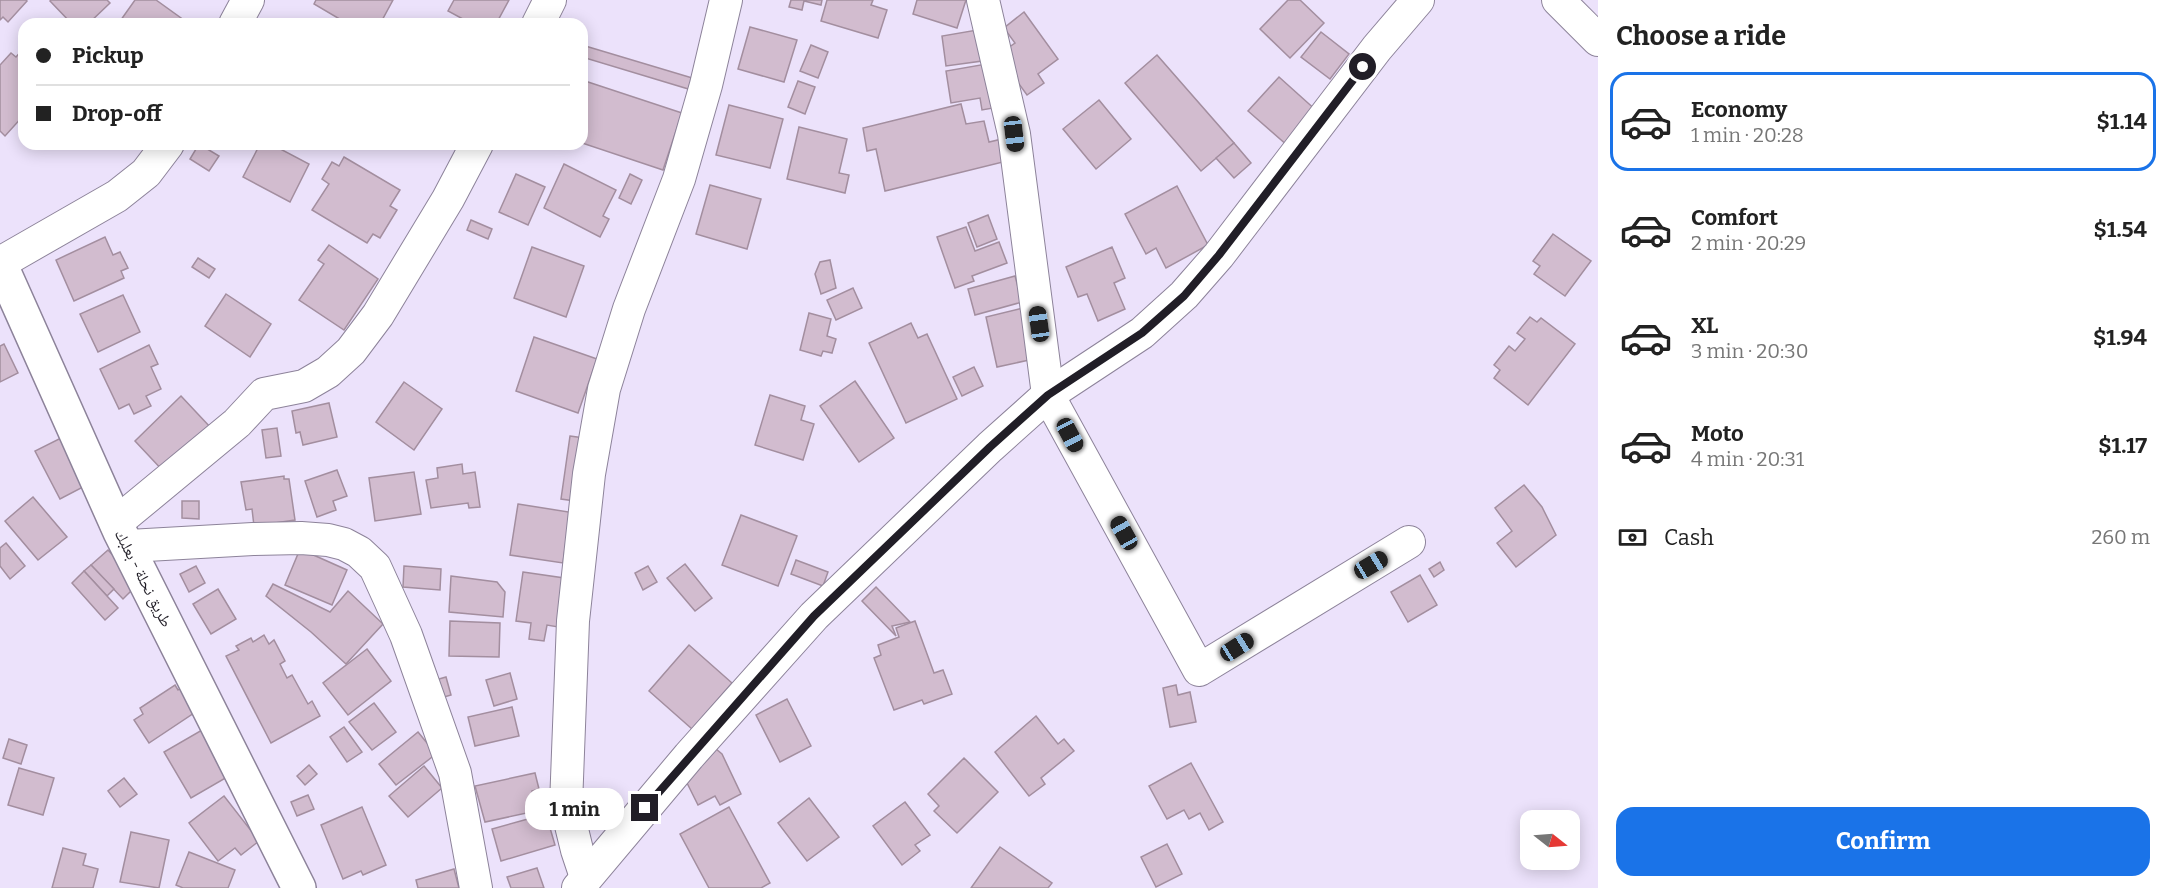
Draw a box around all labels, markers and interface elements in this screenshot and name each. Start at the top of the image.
text: Choose a ride [1616,20,1786,52]
text: Pickup [72,42,144,69]
route start [1349,53,1376,80]
icon: car [1619,95,1673,149]
text: Economy [1691,96,1787,123]
text: Drop-off [72,100,162,127]
text: $1.14 [2097,108,2147,135]
car [1003,115,1025,153]
text: 1 min · 20:28 [1691,123,1804,147]
icon: car [1619,203,1673,257]
text: Comfort [1691,204,1778,231]
text: $1.54 [2094,216,2147,243]
text: 2 min · 20:29 [1691,231,1806,255]
car [1028,305,1050,343]
icon: car [1619,311,1673,365]
text: XL [1691,312,1718,339]
text: $1.94 [2093,324,2147,351]
text: 3 min · 20:30 [1691,339,1808,363]
car [1054,415,1086,455]
icon: car [1619,419,1673,473]
text: Moto [1691,420,1744,447]
text: $1.17 [2098,432,2147,459]
text: 4 min · 20:31 [1691,447,1804,471]
car [1107,513,1141,553]
icon: cash [1616,521,1649,554]
text: Cash [1664,524,1714,551]
text: 260 m [2091,525,2150,549]
street label: طريق نحلة - بعلبك [110,526,176,631]
car [1351,548,1391,582]
car [1217,630,1257,664]
callout: 1 min [525,787,624,829]
route end [631,794,658,821]
text: 1 min [549,797,600,821]
button: Confirm [1616,807,2150,876]
north arrow [1520,810,1580,870]
map controls [1520,810,1580,870]

